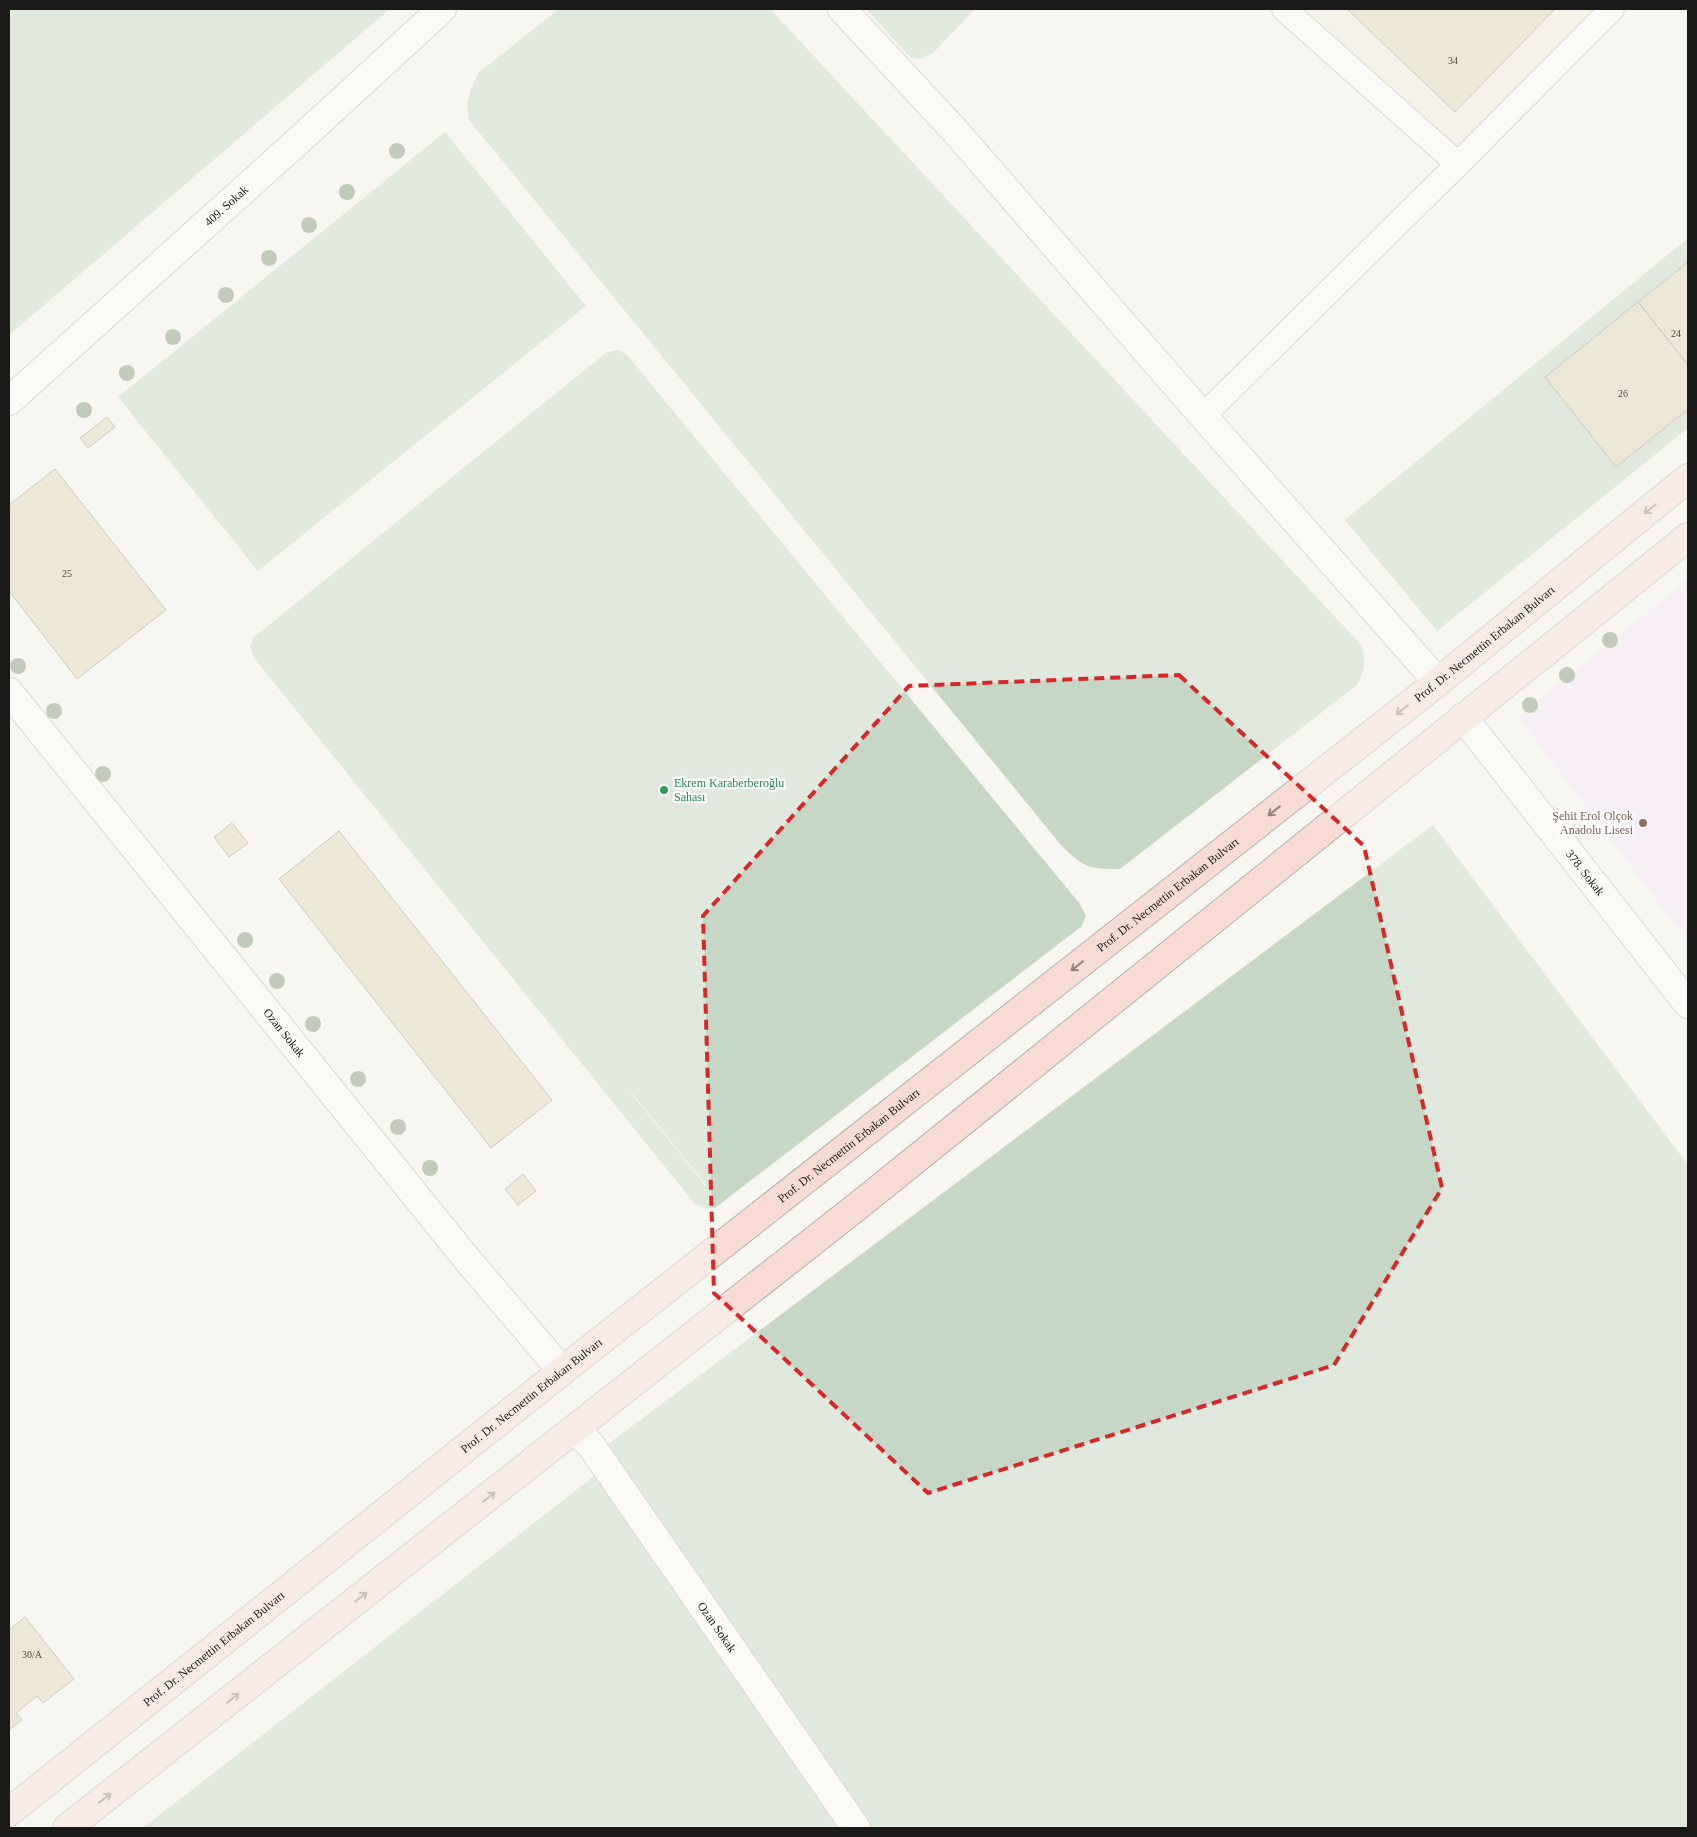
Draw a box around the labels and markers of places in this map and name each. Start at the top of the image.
place label: Ekrem Karaberberoğlu Sahası [674,776,784,804]
marker: Ekrem Karaberberoğlu Sahası [658,784,670,796]
place label: Şehit Erol Olçok Anadolu Lisesi [1552,809,1634,837]
marker: Şehit Erol Olçok Anadolu Lisesi [1637,817,1649,829]

